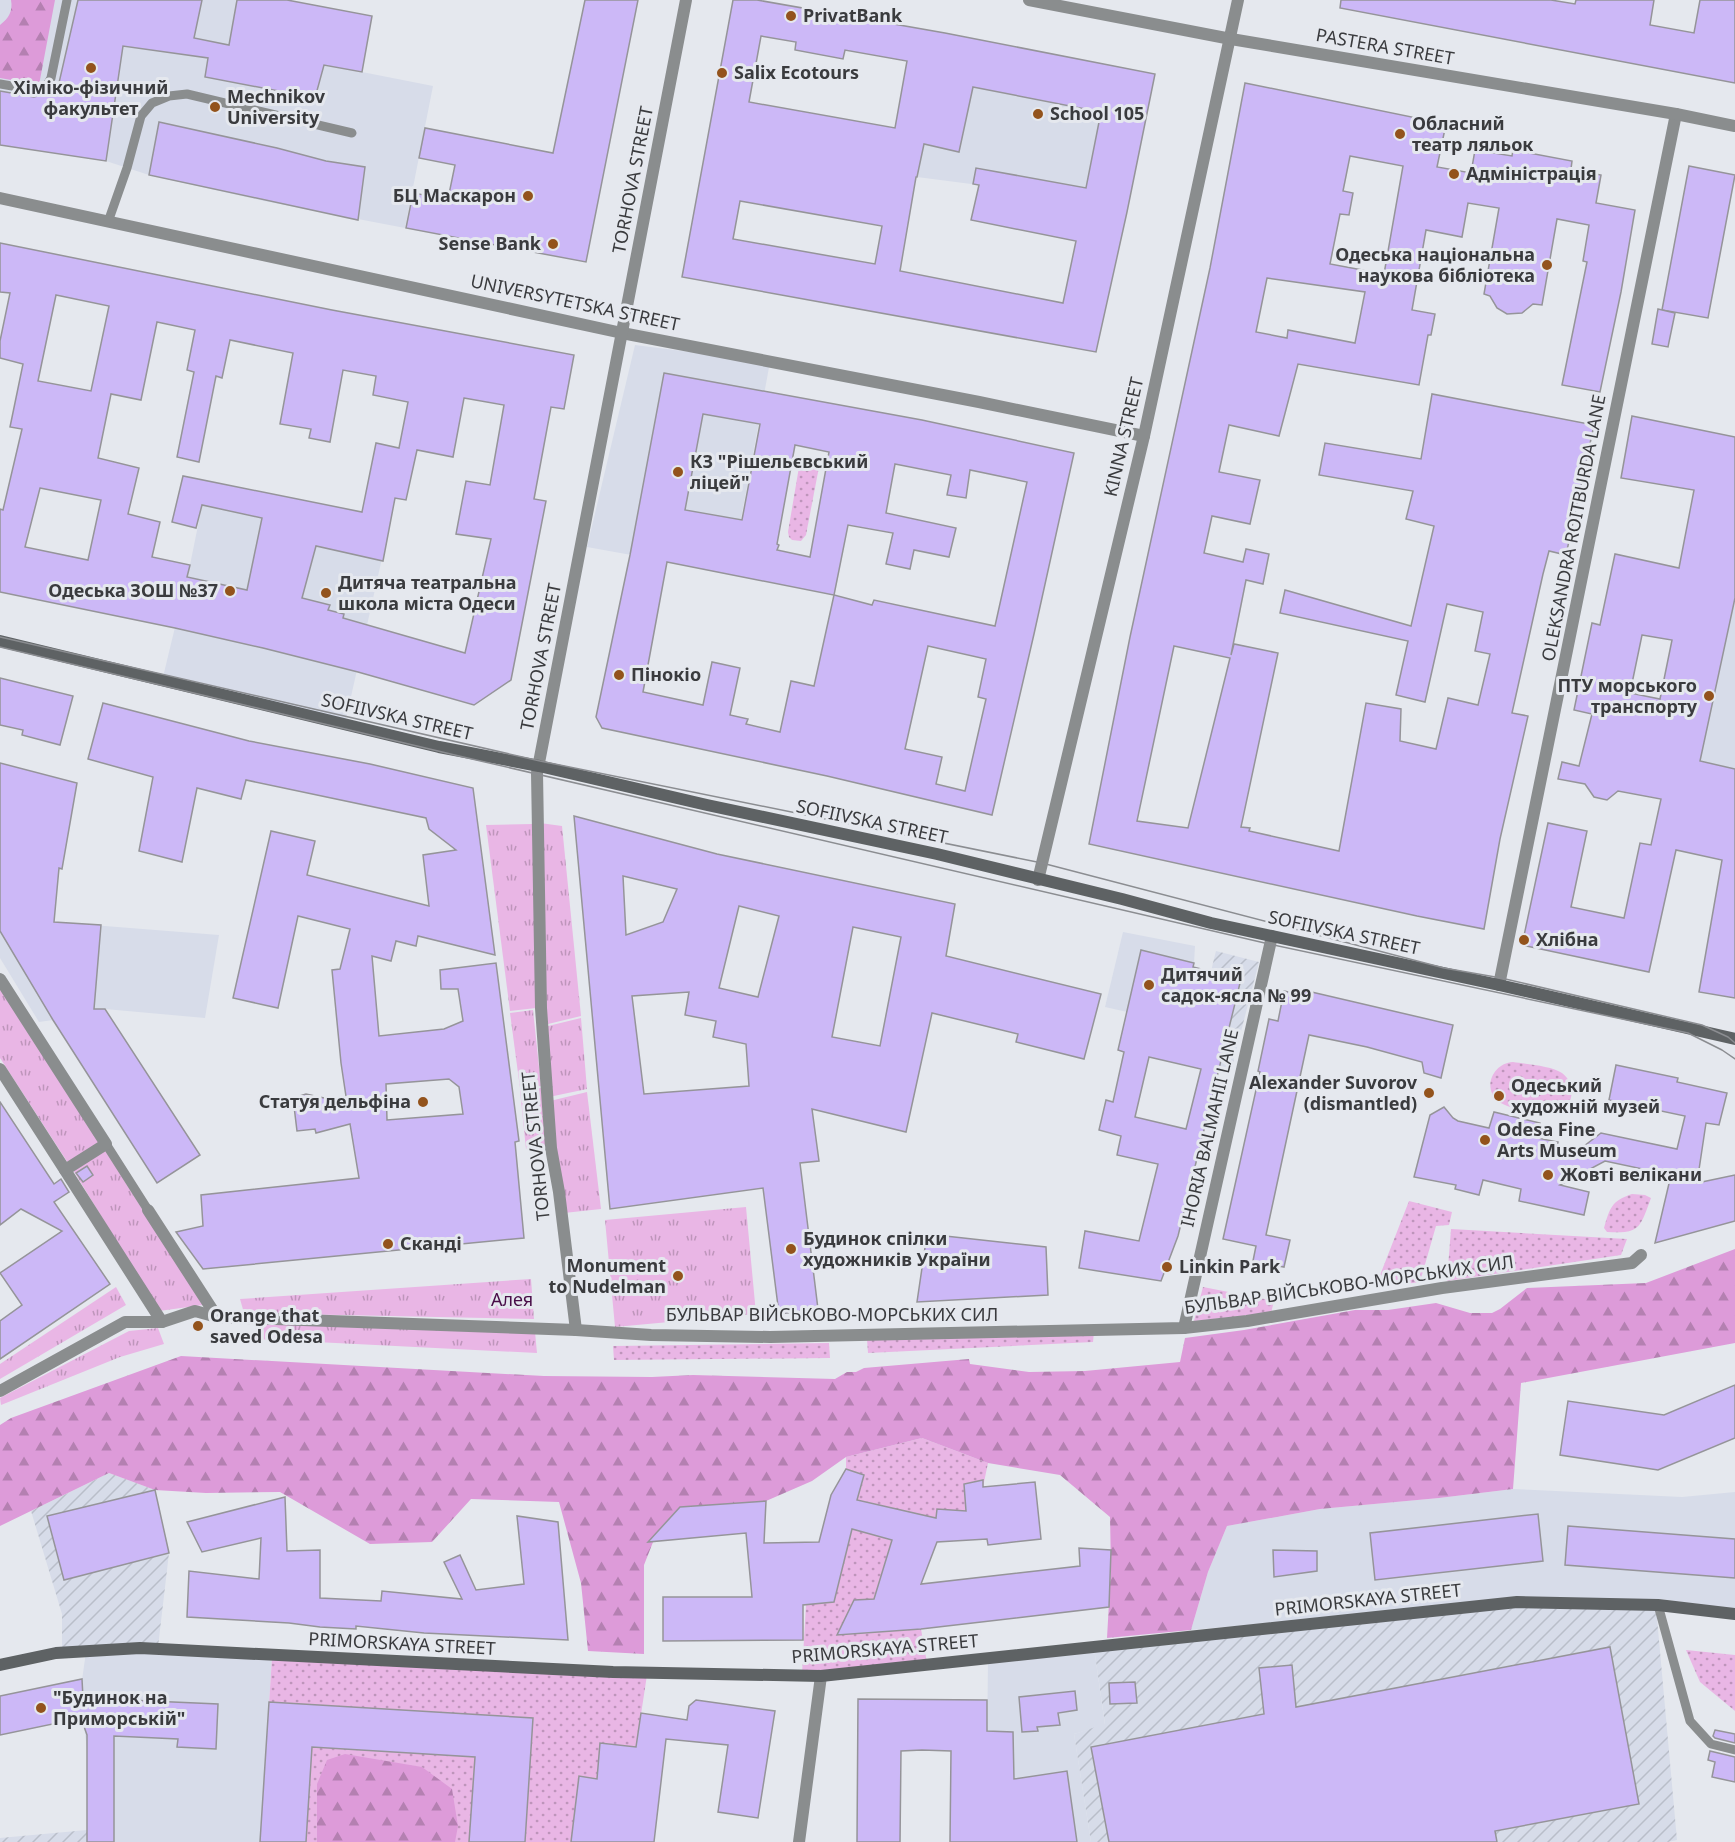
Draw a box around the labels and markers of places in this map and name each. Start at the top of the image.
place label: PrivatBank [803,3,903,27]
marker: PrivatBank [784,9,798,23]
place label: Salix Ecotours [734,60,859,84]
marker: Хіміко-фізичний факультет [84,61,98,75]
marker: Salix Ecotours [715,66,729,80]
place label: Хіміко-фізичний факультет [14,75,168,120]
place label: Mechnikov University [227,84,326,129]
marker: Mechnikov University [208,100,222,114]
place label: School 105 [1050,101,1144,125]
marker: School 105 [1031,107,1045,121]
place label: Обласний театр ляльок [1412,111,1533,156]
marker: Обласний театр ляльок [1393,127,1407,141]
place label: Адміністрація [1466,161,1597,185]
marker: Адміністрація [1447,167,1461,181]
place label: БЦ Маскарон [393,183,516,207]
marker: БЦ Маскарон [521,189,535,203]
place label: Sense Bank [439,231,542,255]
marker: Sense Bank [546,237,560,251]
place label: Одеська національна наукова бібліотека [1335,242,1535,287]
marker: Одеська національна наукова бібліотека [1540,258,1554,272]
place label: КЗ "Рішельєвський ліцей" [690,449,868,494]
marker: КЗ "Рішельєвський ліцей" [671,465,685,479]
place label: Дитяча театральна школа міста Одеси [338,570,517,615]
place label: Одеська ЗОШ №37 [48,578,218,602]
marker: Одеська ЗОШ №37 [223,584,237,598]
marker: Дитяча театральна школа міста Одеси [319,586,333,600]
place label: Пінокіо [631,662,701,686]
marker: Пінокіо [612,668,626,682]
place label: ПТУ морського транспорту [1557,673,1698,718]
marker: ПТУ морського транспорту [1702,689,1716,703]
place label: Хлібна [1536,927,1599,951]
marker: Хлібна [1517,933,1531,947]
place label: Дитячий садок-ясла № 99 [1161,962,1311,1007]
marker: Дитячий садок-ясла № 99 [1142,978,1156,992]
place label: Alexander Suvorov (dismantled) [1249,1070,1418,1115]
place label: Одеський художній музей [1511,1073,1660,1118]
marker: Alexander Suvorov (dismantled) [1422,1086,1436,1100]
place label: Статуя дельфіна [259,1089,411,1113]
marker: Одеський художній музей [1492,1089,1506,1103]
marker: Статуя дельфіна [416,1095,430,1109]
place label: Odesa Fine Arts Museum [1497,1117,1617,1162]
marker: Odesa Fine Arts Museum [1478,1133,1492,1147]
place label: Жовті велікани [1560,1162,1702,1186]
marker: Жовті велікани [1541,1168,1555,1182]
place label: Будинок спілки художників України [803,1226,991,1271]
place label: Сканді [400,1231,462,1255]
marker: Сканді [381,1237,395,1251]
marker: Будинок спілки художників України [784,1242,798,1256]
place label: Monument to Nudelman [548,1253,666,1298]
place label: Linkin Park [1179,1254,1281,1278]
marker: Linkin Park [1160,1260,1174,1274]
marker: Monument to Nudelman [671,1269,685,1283]
place label: Orange that saved Odesa [210,1303,323,1348]
marker: Orange that saved Odesa [191,1319,205,1333]
place label: "Будинок на Приморській" [53,1685,185,1730]
marker: "Будинок на Приморській" [34,1701,48,1715]

